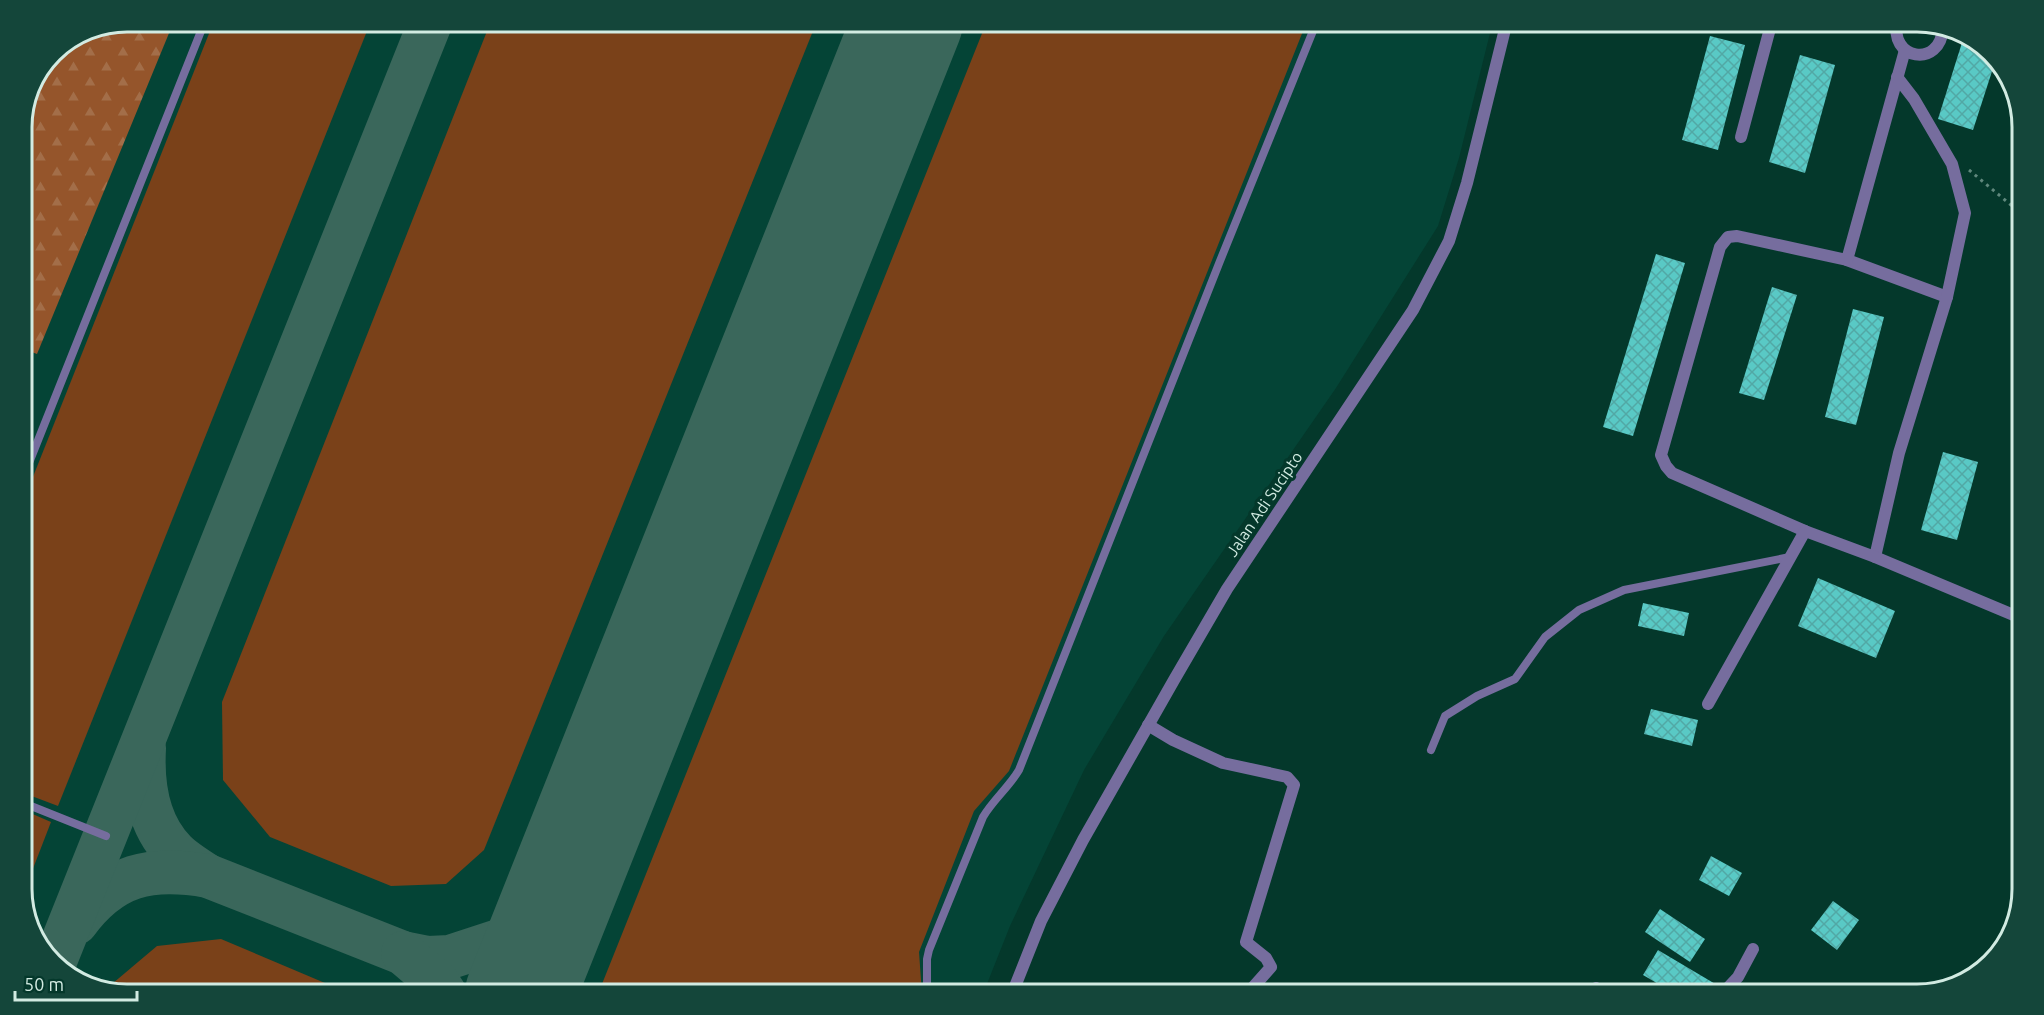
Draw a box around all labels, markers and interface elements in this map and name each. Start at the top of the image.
street label: Jalan Adi Sucipto [1222,448,1306,560]
scale bar [15,964,136,1002]
text: 50 m [24,974,64,994]

